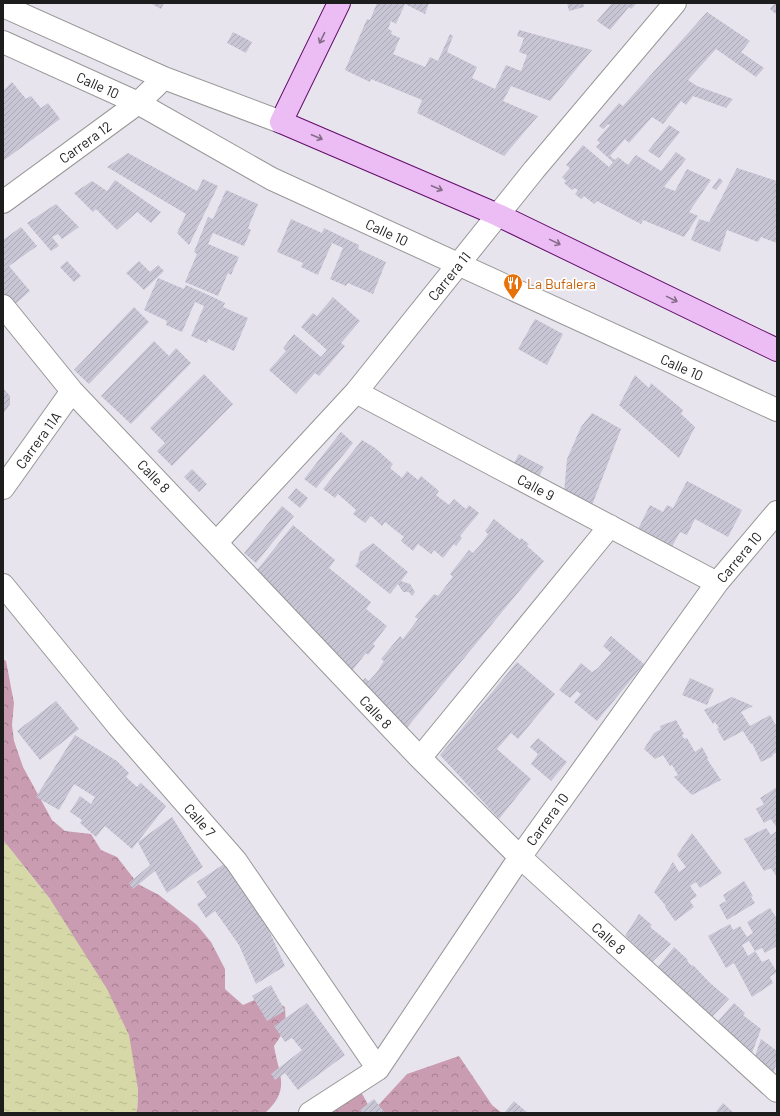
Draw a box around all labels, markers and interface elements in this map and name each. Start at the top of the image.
one-way arrow [318,32,325,44]
street label: Calle 10 [74,68,122,102]
street label: Carrera 12 [55,117,115,167]
one-way arrow [311,134,323,141]
one-way arrow [430,185,442,192]
street label: Calle 10 [363,215,411,249]
one-way arrow [548,239,560,246]
street label: Carrera 11 [424,248,474,304]
restaurant icon: La Bufalera [502,272,524,300]
place label: La Bufalera [527,275,596,292]
one-way arrow [665,296,677,303]
street label: Calle 10 [658,350,706,384]
street label: Carrera 11A [12,408,65,472]
street label: Calle 8 [134,456,174,496]
street label: Calle 9 [515,470,557,504]
street label: Carrera 10 [713,528,765,586]
street label: Calle 8 [356,692,396,732]
street label: Carrera 10 [522,789,572,849]
street label: Calle 7 [181,800,219,841]
street label: Calle 8 [589,918,629,958]

